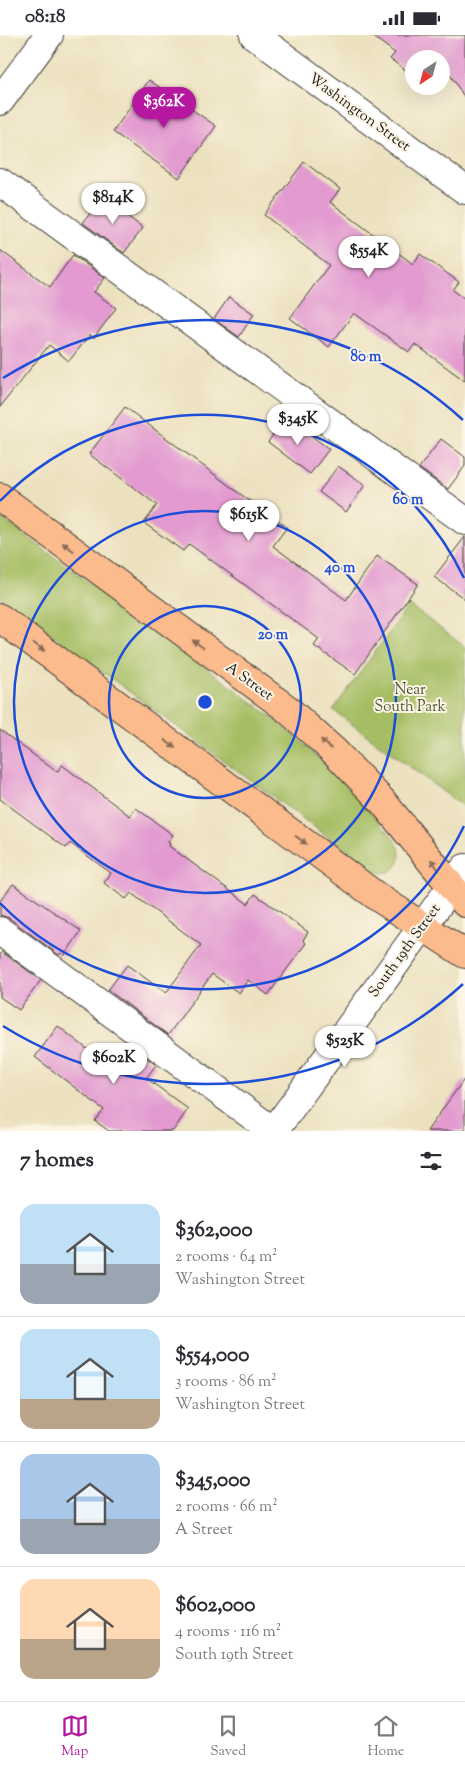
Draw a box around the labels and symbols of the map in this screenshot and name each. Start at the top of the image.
north arrow [405,50,450,95]
street label: Washington Street [304,69,414,157]
pin: $362K [129,87,199,129]
pin: $814K [78,183,148,225]
pin: $554K [334,235,404,278]
text: 80 m [350,347,382,368]
pin: $345K [263,403,333,446]
text: 60 m [393,490,424,511]
pin: $615K [214,499,284,542]
one-way arrow [62,542,75,553]
text: 40 m [324,558,356,579]
text: 20 m [258,625,289,646]
one-way arrow [191,639,205,649]
one-way arrow [32,642,45,653]
street label: A Street [221,658,277,706]
park label: Near South Park [374,680,446,718]
centre of rings [196,693,214,711]
one-way arrow [321,738,333,750]
one-way arrow [163,739,177,749]
one-way arrow [294,835,308,845]
one-way arrow [430,858,440,872]
street label: South 19th Street [364,900,446,1002]
pin: $525K [310,1025,380,1068]
pin: $602K [79,1043,149,1085]

